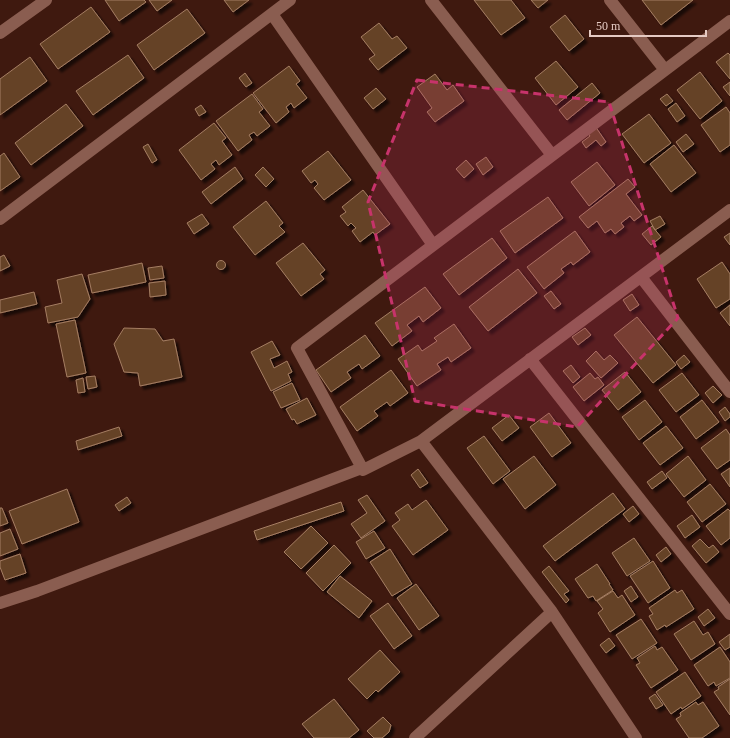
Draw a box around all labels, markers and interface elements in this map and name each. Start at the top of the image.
scale bar [590,12,706,38]
text: 50 m [596,19,621,33]

